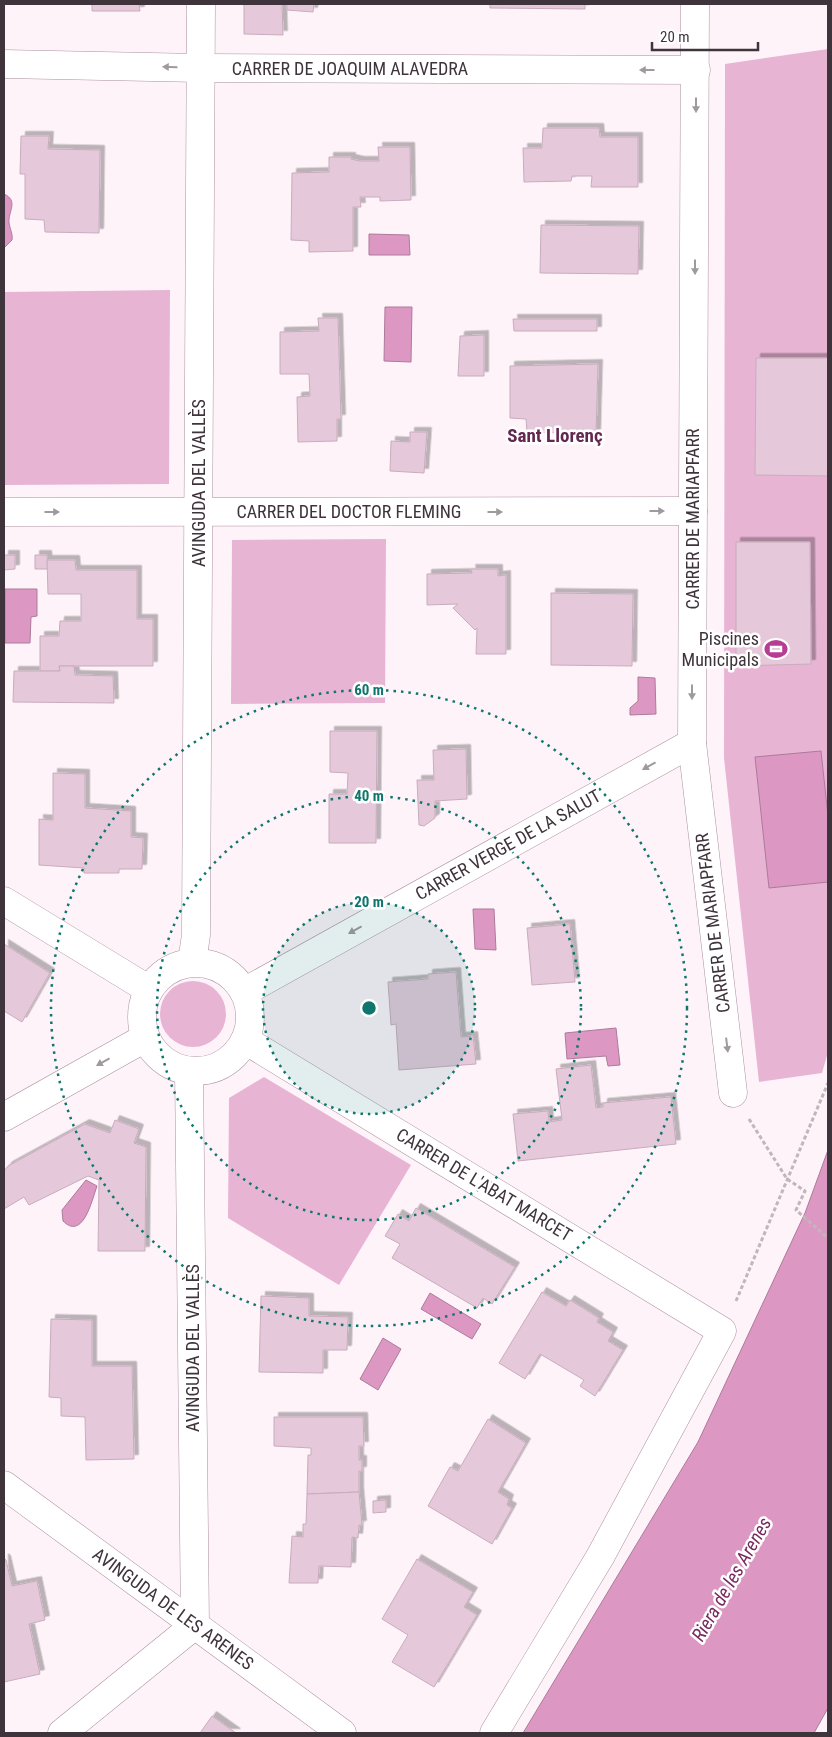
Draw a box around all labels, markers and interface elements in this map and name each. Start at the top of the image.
scale bar [652,20,758,52]
text: 20 m [660,28,690,46]
street label: CARRER DE JOAQUIM ALAVEDRA [232,58,469,79]
one-way arrow [162,63,178,71]
one-way arrow [639,66,655,74]
one-way arrow [692,97,700,113]
one-way arrow [691,260,699,276]
street label: AVINGUDA DEL VALLÈS [188,399,209,567]
district label: Sant Llorenç [507,424,603,447]
street label: CARRER DE MARIAPFARR [682,428,703,610]
street label: CARRER DEL DOCTOR FLEMING [237,501,461,522]
one-way arrow [650,507,666,515]
one-way arrow [45,508,61,516]
one-way arrow [487,508,503,516]
place label: Piscines Municipals [682,628,759,670]
sports icon: Piscines Municipals [763,636,789,662]
text: 60 m [354,681,384,699]
one-way arrow [688,685,696,701]
one-way arrow [642,762,657,770]
street label: CARRER VERGE DE LA SALUT [411,785,604,904]
text: 40 m [354,787,384,805]
street label: CARRER DE MARIAPFARR [691,832,734,1014]
text: 20 m [354,893,384,911]
one-way arrow [348,926,361,935]
centre of rings [360,999,378,1017]
one-way arrow [723,1038,731,1054]
one-way arrow [95,1058,110,1066]
street label: CARRER DE L'ABAT MARCET [393,1124,576,1245]
street label: AVINGUDA DEL VALLÈS [182,1264,203,1432]
water label: Riera de les Arenes [687,1513,776,1645]
street label: AVINGUDA DE LES ARENES [89,1543,258,1674]

